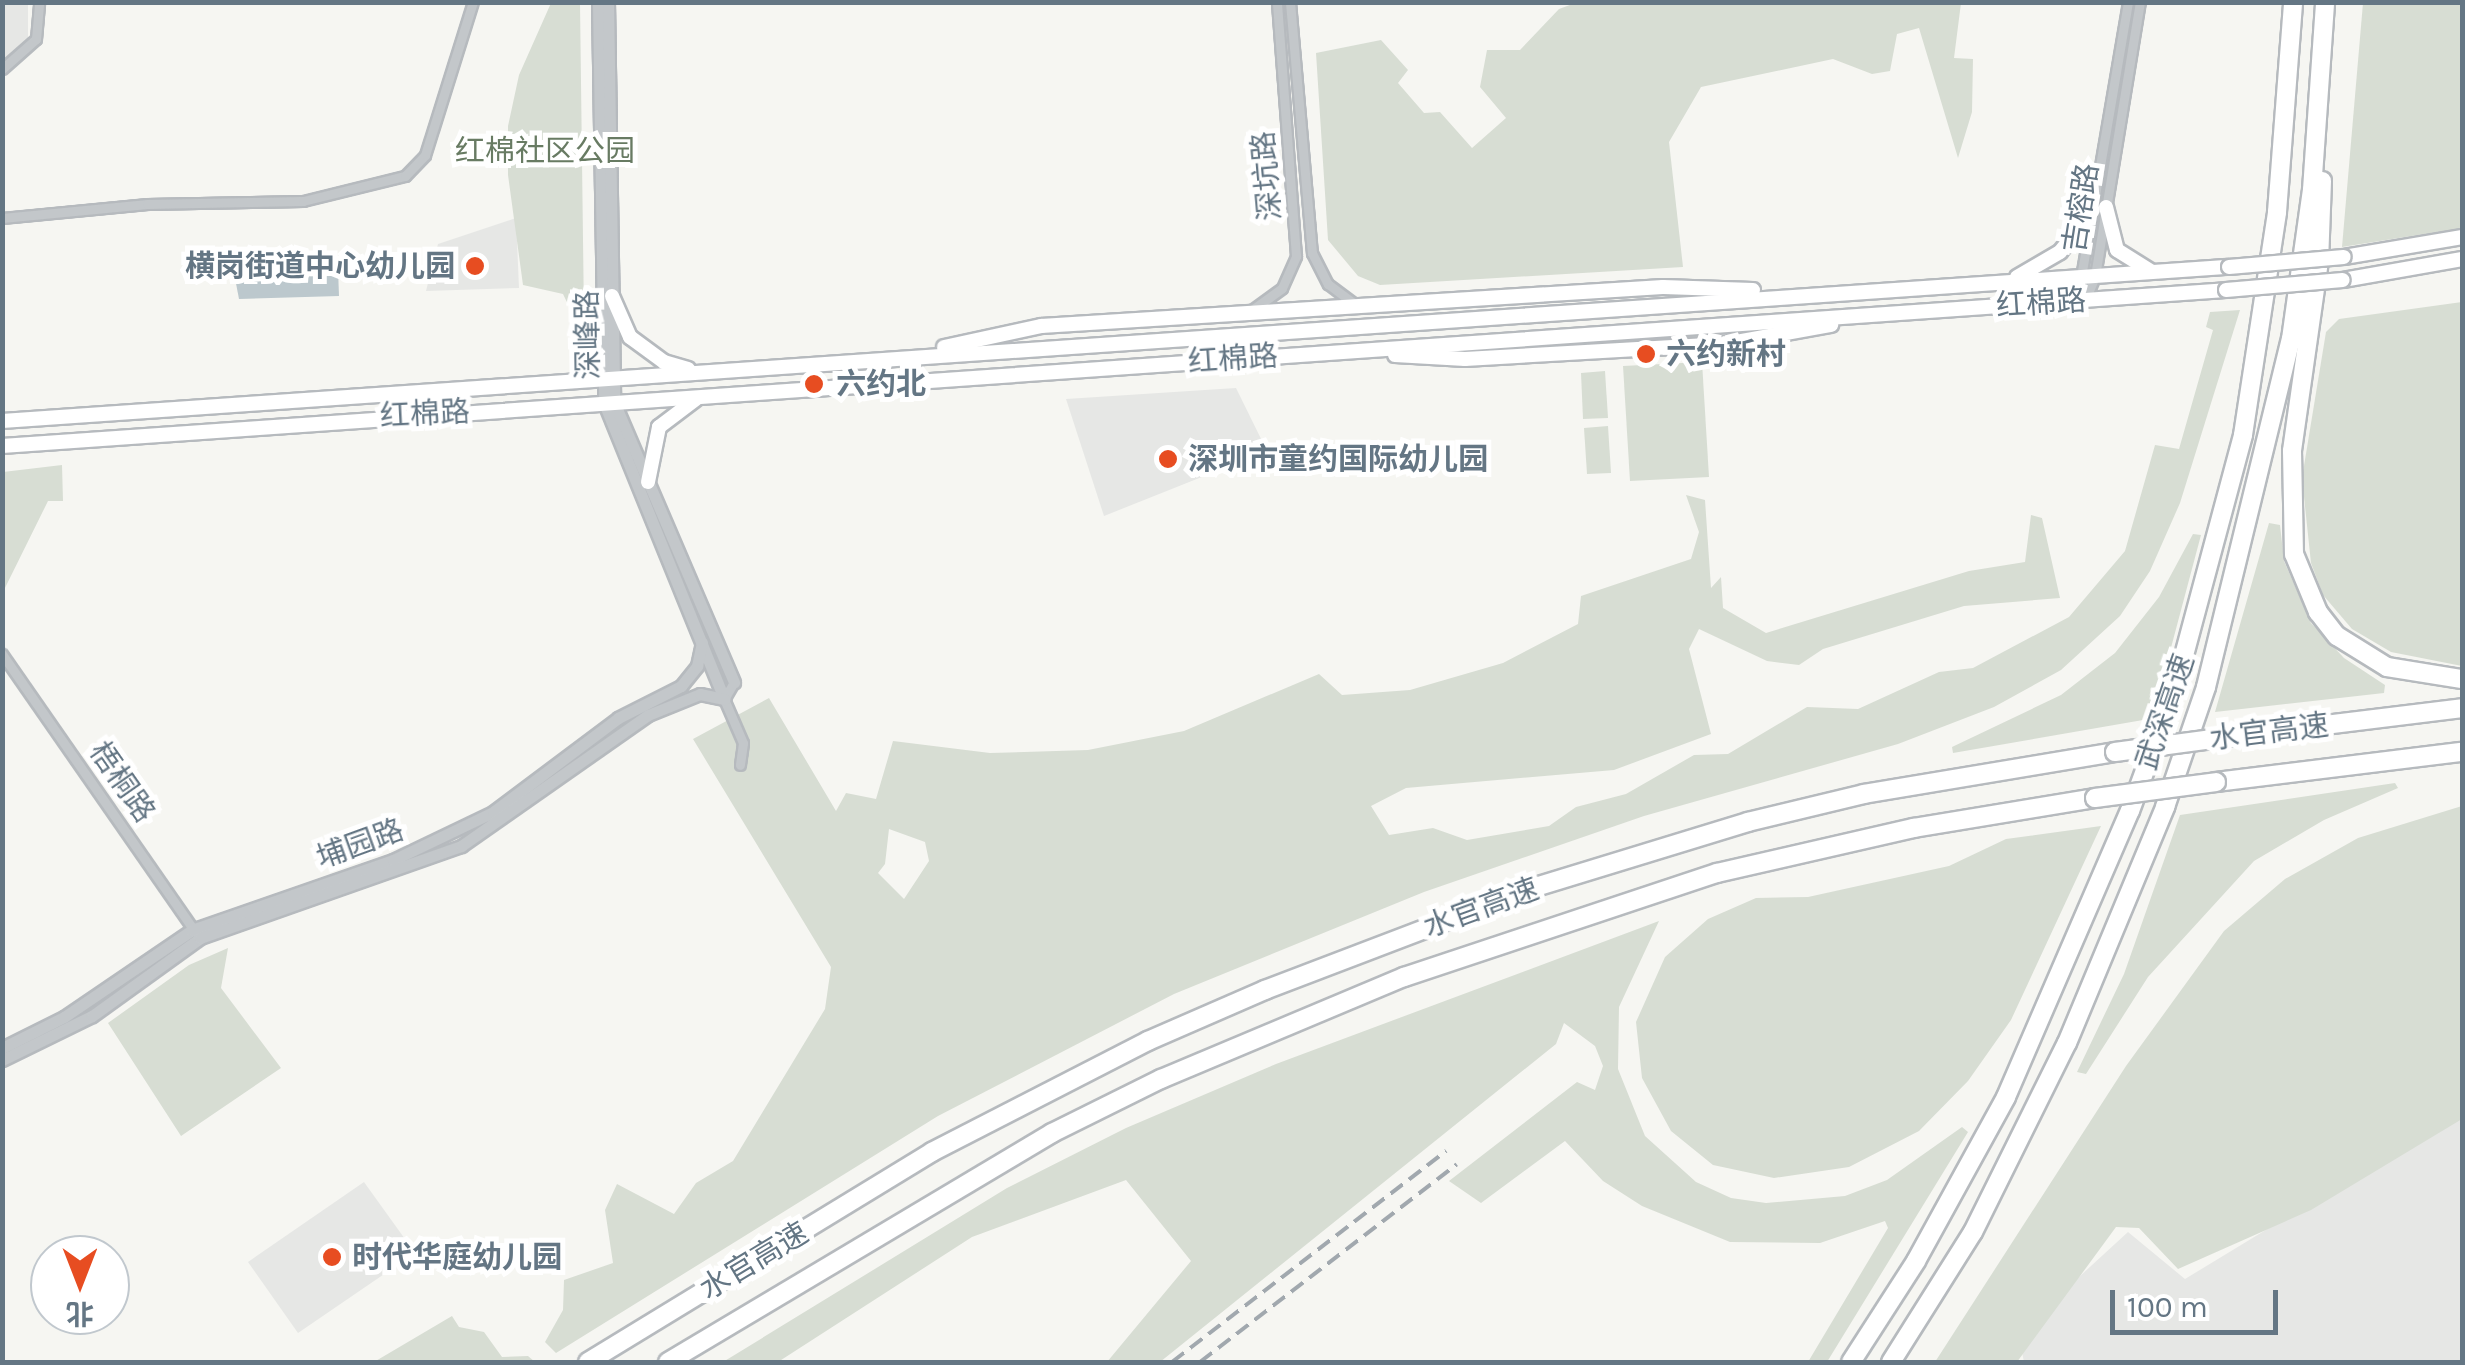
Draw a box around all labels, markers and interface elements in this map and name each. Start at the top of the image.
street label: 深坑路 [1245,130,1289,222]
park label: 红棉社区公园 [455,133,635,169]
street label: 吉榕路 [2056,161,2106,255]
place label: 横岗街道中心幼儿园 [185,248,455,284]
marker: 横岗街道中心幼儿园 [464,255,486,277]
street label: 红棉路 [1995,282,2087,324]
street label: 深峰路 [569,290,607,380]
place label: 六约新村 [1666,336,1786,372]
street label: 红棉路 [1187,338,1279,380]
marker: 六约新村 [1635,343,1657,365]
place label: 六约北 [836,366,926,402]
marker: 六约北 [801,371,827,397]
street label: 红棉路 [379,394,471,434]
place label: 深圳市童约国际幼儿园 [1188,441,1488,477]
marker: 深圳市童约国际幼儿园 [1157,448,1179,470]
street label: 武深高速 [2128,649,2202,775]
street label: 水官高速 [2207,707,2331,757]
street label: 梧桐路 [81,735,163,829]
street label: 埔园路 [312,812,408,876]
street label: 水官高速 [1418,871,1544,945]
street label: 水官高速 [693,1215,815,1307]
north arrow [30,1235,130,1335]
place label: 时代华庭幼儿园 [352,1239,562,1275]
marker: 时代华庭幼儿园 [321,1246,343,1268]
scale bar [2115,1270,2282,1332]
text: 100 m [2127,1289,2208,1325]
text: 北 [66,1297,94,1330]

